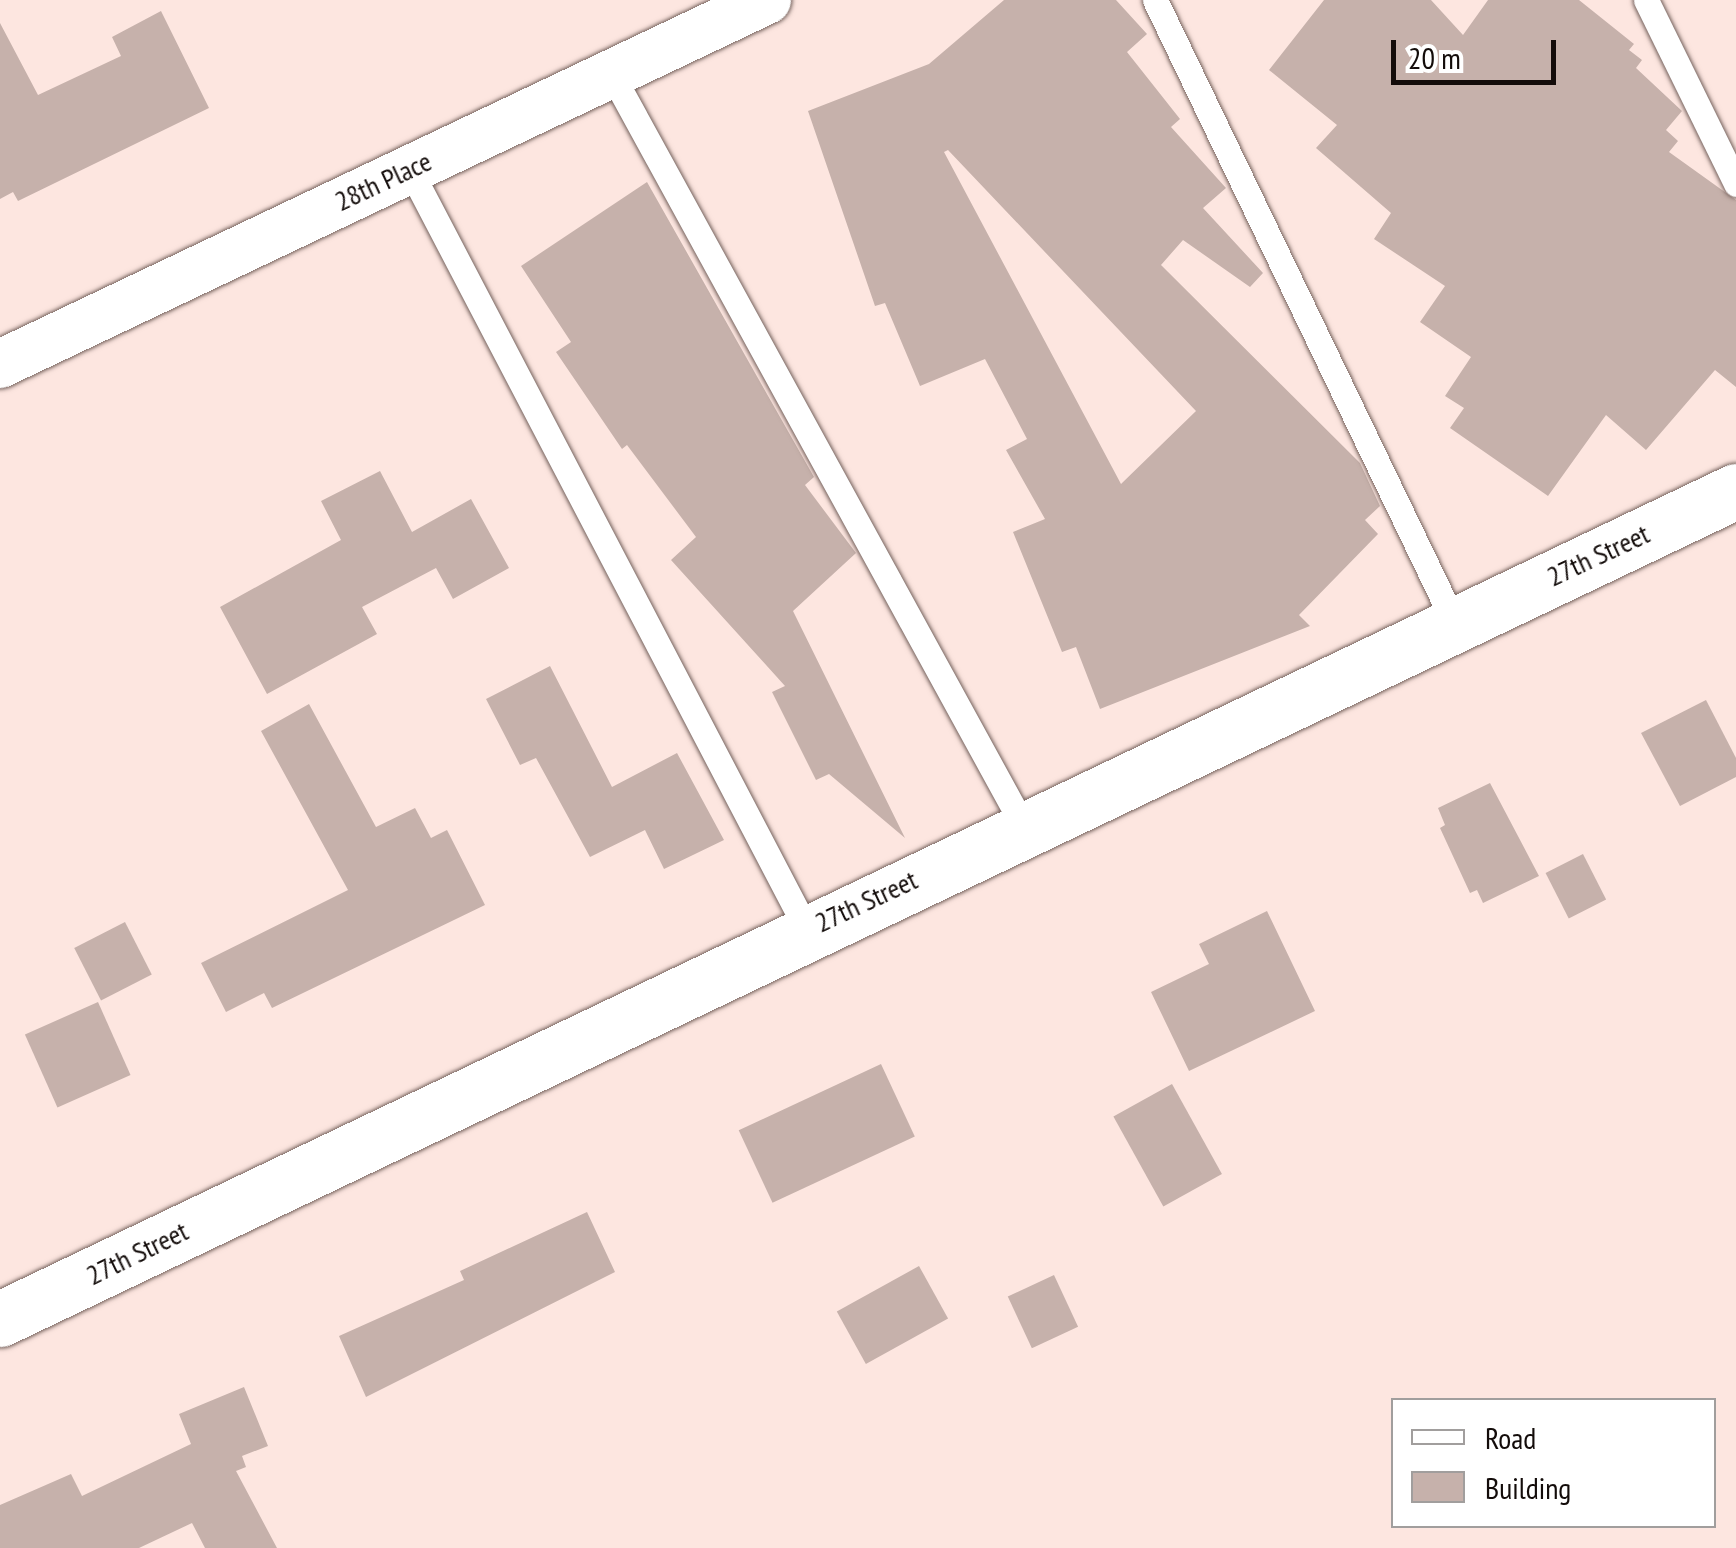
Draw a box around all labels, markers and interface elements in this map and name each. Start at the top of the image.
scale bar [1396,20,1561,82]
text: 20 m [1408,38,1461,77]
street label: 28th Place [329,144,437,218]
street label: 27th Street [1542,517,1654,593]
street label: 27th Street [810,863,922,939]
street label: 27th Street [81,1214,193,1292]
legend [1391,1398,1716,1528]
text: Road [1485,1418,1536,1457]
text: Building [1485,1468,1571,1507]

